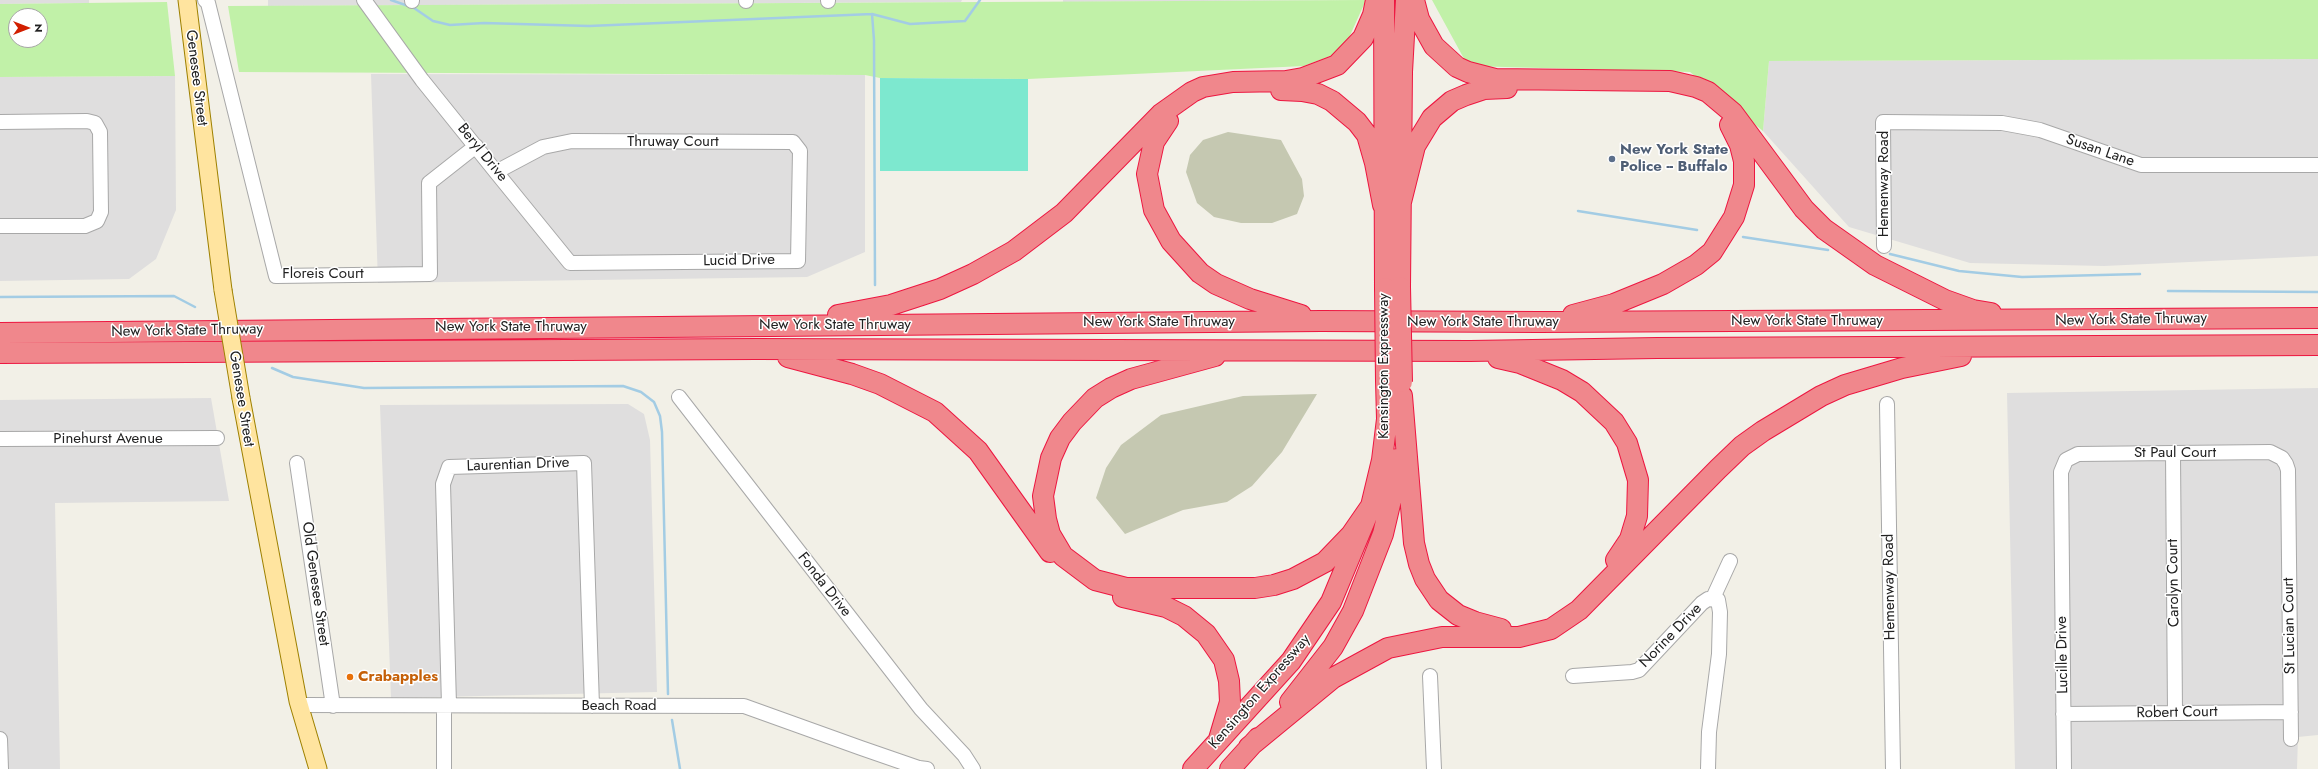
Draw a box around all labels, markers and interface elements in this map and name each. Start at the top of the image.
north arrow [8,8,48,48]
text: N [31,24,47,32]
street label: Genesee Street [181,29,211,127]
street label: Beryl Drive [453,120,511,186]
street label: Hemenway Road [1875,131,1893,237]
street label: Susan Lane [2063,131,2137,171]
street label: Thruway Court [627,133,719,151]
place label: New York State Police -- Buffalo [1620,141,1728,176]
marker: New York State Police -- Buffalo [1607,154,1617,164]
street label: Lucid Drive [703,251,775,271]
street label: Floreis Court [282,265,364,283]
street label: Kensington Expressway [1375,293,1393,439]
street label: New York State Thruway [2055,310,2207,330]
street label: New York State Thruway [1731,312,1883,330]
street label: New York State Thruway [1083,313,1235,331]
street label: New York State Thruway [1407,313,1559,331]
street label: New York State Thruway [759,316,911,334]
street label: New York State Thruway [435,318,587,336]
street label: New York State Thruway [111,321,263,341]
street label: Genesee Street [225,350,257,448]
street label: Pinehurst Avenue [53,430,163,448]
street label: St Paul Court [2134,444,2216,462]
street label: Laurentian Drive [466,454,570,476]
street label: Old Genesee Street [297,521,333,647]
street label: Hemenway Road [1880,534,1900,640]
street label: Carolyn Court [2164,539,2184,627]
street label: Fonda Drive [793,549,855,621]
street label: St Lucian Court [2280,578,2300,674]
street label: Norine Drive [1636,600,1706,672]
street label: Lucille Drive [2053,616,2073,694]
street label: Kensington Expressway [1205,631,1315,753]
place label: Crabapples [358,668,438,686]
marker: Crabapples [345,672,355,682]
street label: Beach Road [581,697,657,715]
street label: Robert Court [2136,703,2218,723]

